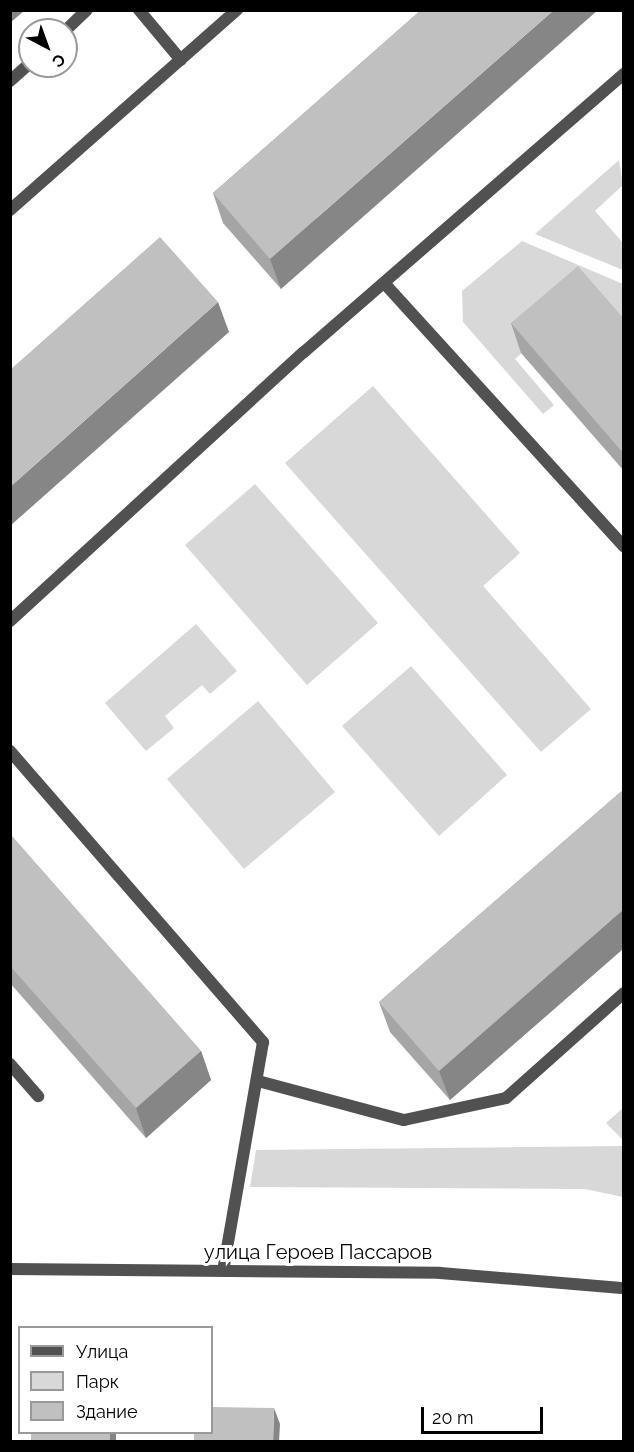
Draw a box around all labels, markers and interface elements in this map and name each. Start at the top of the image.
north arrow [18,18,78,78]
text: С [48,50,69,71]
street label: улица Героев Пассаров [204,1240,432,1264]
legend [18,1326,213,1434]
text: Улица [76,1341,128,1362]
text: Парк [76,1371,119,1392]
scale bar [424,1395,546,1433]
text: Здание [76,1401,138,1422]
text: 20 m [432,1407,474,1428]

